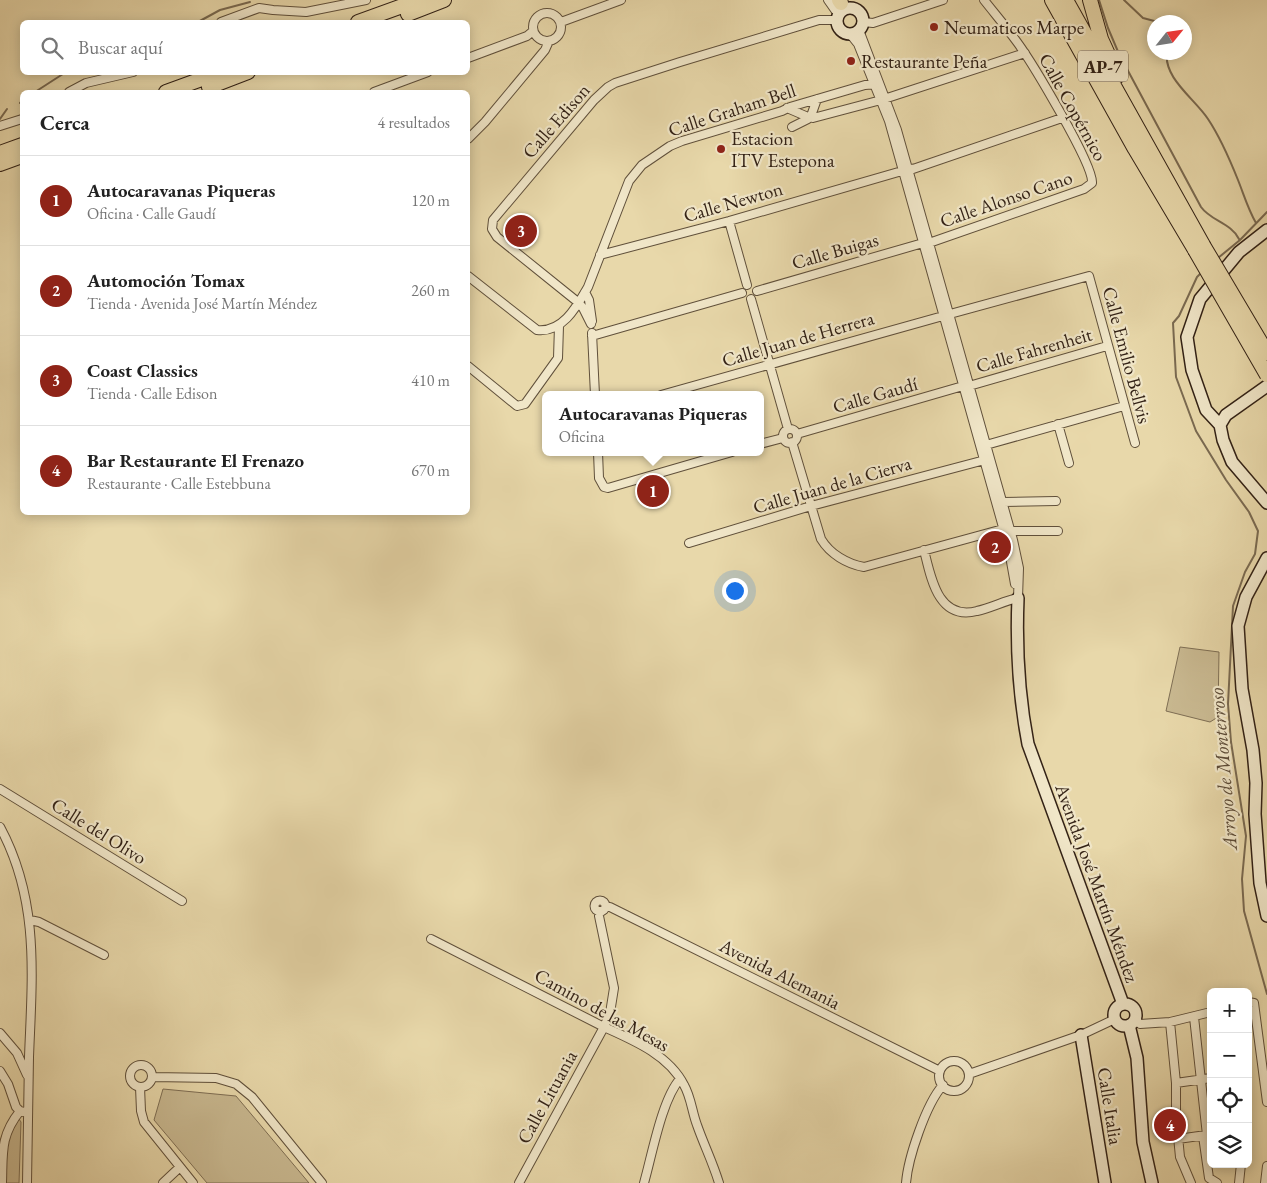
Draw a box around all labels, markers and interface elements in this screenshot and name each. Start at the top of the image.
place label: Neumaticos Marpe [944,15,1084,40]
north arrow [1147,15,1192,60]
search box [20,20,470,75]
marker: Neumaticos Marpe [928,21,940,33]
icon: search [38,34,66,62]
text: Buscar aquí [78,35,163,60]
place label: Restaurante Peña [861,49,988,74]
street label: Calle Copérnico [1033,49,1113,165]
road number: AP-7 [1078,50,1128,82]
marker: Restaurante Peña [845,55,857,67]
street label: Calle Graham Bell [665,77,799,142]
street label: Calle Edison [517,78,595,164]
text: Cerca [40,109,90,136]
text: 4 resultados [378,112,450,133]
place label: Estacion ITV Estepona [731,126,835,173]
marker: Estacion ITV Estepona [715,143,727,155]
street label: Calle Alonso Cano [936,165,1076,233]
street label: Calle Newton [680,176,786,228]
text: Autocaravanas Piqueras [87,178,275,203]
text: 1 [52,190,60,211]
text: 120 m [411,190,450,211]
text: Oficina · Calle Gaudí [87,203,216,224]
pin: 3 [505,212,537,250]
street label: Calle Buigas [789,227,881,275]
text: Automoción Tomax [87,268,245,293]
text: 2 [52,280,60,301]
text: 260 m [411,280,450,301]
street label: Calle Emilio Bellvis [1097,284,1157,426]
text: Tienda · Avenida José Martín Méndez [87,293,317,314]
street label: Calle Juan de Herrera [719,305,877,373]
street label: Calle Fahrenheit [973,322,1095,378]
text: Coast Classics [87,358,198,383]
text: 3 [52,370,60,391]
text: 410 m [411,370,450,391]
street label: Calle Gaudí [830,371,921,419]
text: Tienda · Calle Edison [87,383,217,404]
popup [542,391,764,456]
text: Autocaravanas Piqueras [559,401,747,426]
text: Oficina [559,426,605,447]
text: Bar Restaurante El Frenazo [87,448,304,473]
street label: Calle Juan de la Cierva [750,450,914,520]
text: 4 [52,460,60,481]
text: 670 m [411,460,450,481]
pin: 1 [637,472,669,510]
text: Restaurante · Calle Estebbuna [87,473,271,494]
pin: 2 [979,528,1011,566]
your location [722,578,748,604]
water label: Arroyo de Monterroso [1203,686,1243,853]
street label: Avenida José Martín Méndez [1049,779,1145,986]
street label: Calle del Olivo [47,792,151,870]
street label: Avenida Alemania [714,932,845,1015]
street label: Camino de las Mesas [530,963,674,1057]
map controls [1207,988,1252,1168]
button: + [1207,988,1252,1033]
button: − [1207,1033,1252,1078]
street label: Calle Lituania [511,1046,583,1148]
street label: Calle Italia [1092,1065,1129,1147]
button: locate [1207,1078,1252,1123]
pin: 4 [1154,1106,1186,1144]
button: layers [1207,1123,1252,1168]

